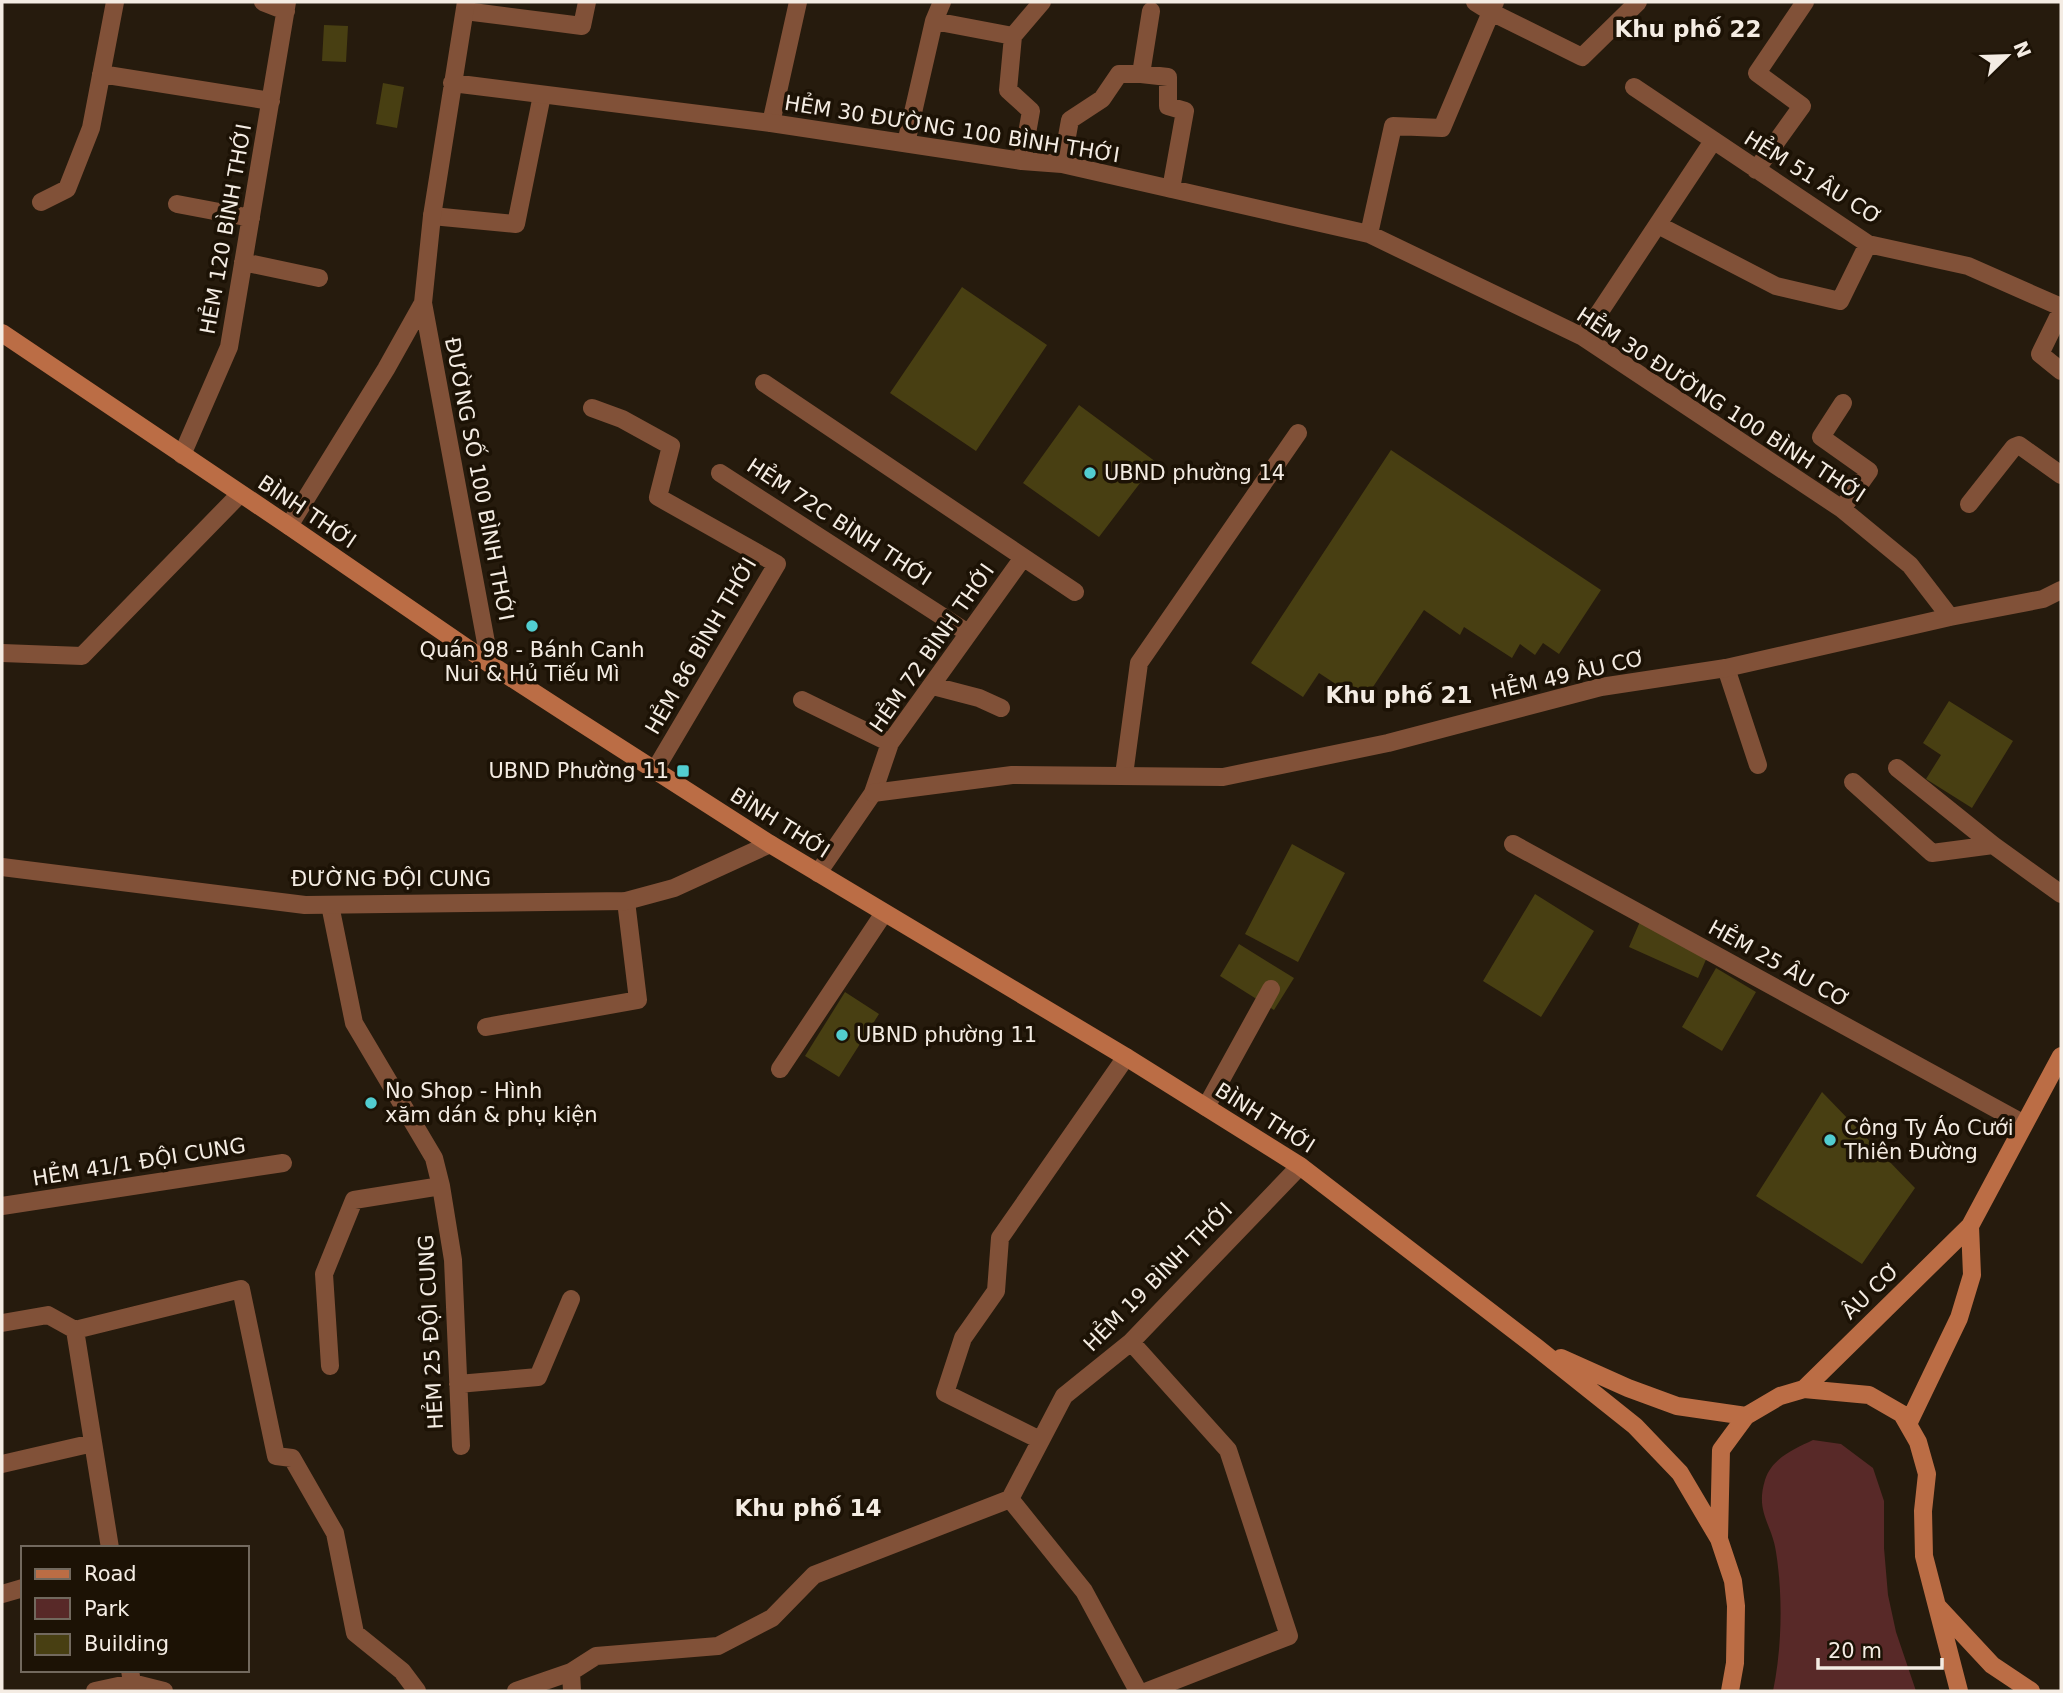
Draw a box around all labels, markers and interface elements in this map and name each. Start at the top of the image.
district label: Khu phố 22 [1614,16,1762,42]
north arrow [1972,21,2042,91]
text: N [2009,38,2036,61]
street label: HẺM 30 ĐƯỜNG 100 BÌNH THỚI [783,89,1122,167]
street label: HẺM 120 BÌNH THỚI [194,122,256,336]
street label: HẺM 51 ÂU CƠ [1740,124,1887,230]
street label: HẺM 30 ĐƯỜNG 100 BÌNH THỚI [1572,301,1871,507]
street label: ĐƯỜNG SỐ 100 BÌNH THỚI [440,335,522,623]
street label: HẺM 72C BÌNH THỚI [742,452,937,591]
place label: UBND phường 14 [1104,461,1285,485]
marker: UBND phường 14 [1082,465,1098,481]
street label: BÌNH THỚI [254,470,361,553]
street label: HẺM 86 BÌNH THỚI [639,552,761,739]
street label: HẺM 72 BÌNH THỚI [863,558,999,737]
marker: Quán 98 - Bánh Canh Nui & Hủ Tiếu Mì [524,618,540,634]
place label: Quán 98 - Bánh Canh Nui & Hủ Tiếu Mì [419,638,645,686]
street label: HẺM 49 ÂU CƠ [1488,644,1647,704]
district label: Khu phố 21 [1325,682,1473,708]
place label: UBND Phường 11 [489,759,669,783]
marker: UBND Phường 11 [675,763,691,779]
street label: BÌNH THỚI [726,782,835,863]
street label: ĐƯỜNG ĐỘI CUNG [291,866,491,891]
street label: HẺM 25 ÂU CƠ [1704,914,1855,1013]
place label: UBND phường 11 [856,1023,1037,1047]
marker: UBND phường 11 [834,1027,850,1043]
street label: BÌNH THỚI [1211,1077,1320,1158]
place label: No Shop - Hình xăm dán & phụ kiện [385,1079,598,1127]
marker: No Shop - Hình xăm dán & phụ kiện [363,1095,379,1111]
place label: Công Ty Áo Cưới Thiên Đường [1843,1115,2014,1164]
street label: HẺM 41/1 ĐỘI CUNG [30,1131,247,1191]
marker: Công Ty Áo Cưới Thiên Đường [1822,1132,1838,1148]
street label: HẺM 19 BÌNH THỚI [1077,1196,1237,1356]
street label: HẺM 25 ĐỘI CUNG [412,1234,448,1430]
street label: ÂU CƠ [1837,1257,1905,1324]
district label: Khu phố 14 [734,1495,882,1521]
legend [21,1546,248,1672]
text: Road [84,1562,137,1586]
text: Park [84,1597,130,1621]
scale bar [1818,1626,1942,1670]
text: Building [84,1632,169,1656]
text: 20 m [1828,1639,1882,1663]

